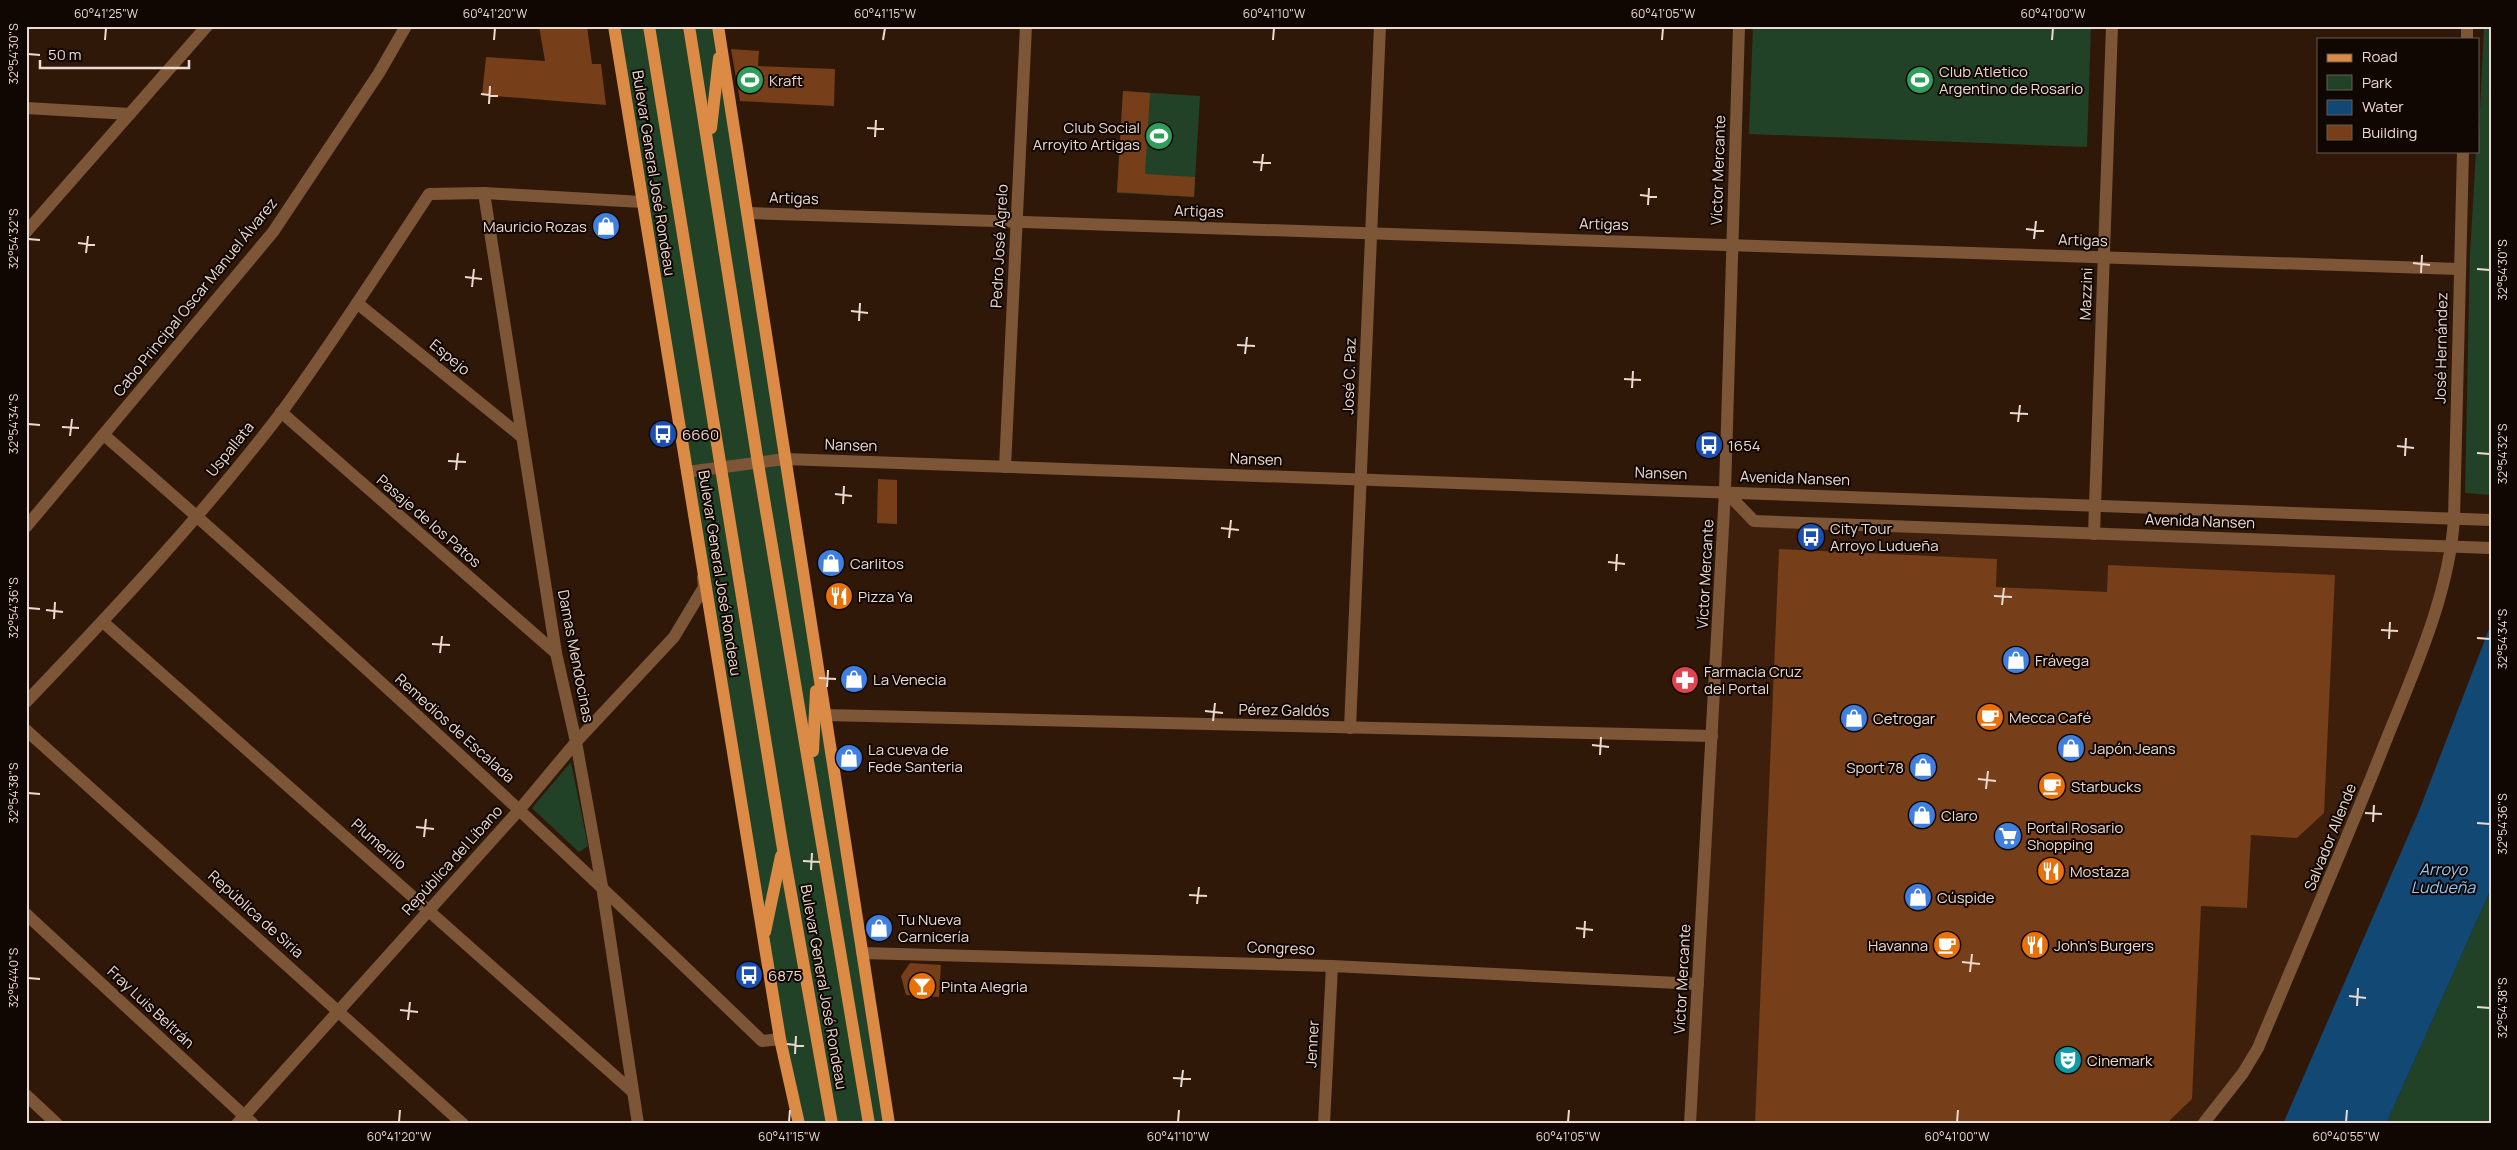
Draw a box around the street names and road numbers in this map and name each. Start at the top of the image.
street label: Bulevar General José Rondeau [627,69,681,277]
street label: Víctor Mercante [1706,114,1730,225]
street label: Pedro José Agrelo [985,183,1013,308]
street label: Artigas [769,187,819,209]
street label: Cabo Principal Oscar Manuel Álvarez [108,193,282,401]
street label: Artigas [1174,200,1224,222]
street label: Artigas [1579,213,1629,235]
street label: Artigas [2058,229,2108,251]
street label: Mazzini [2075,267,2097,321]
street label: José Hernández [2430,292,2452,404]
street label: Espejo [425,334,475,380]
street label: José C. Paz [1337,337,1361,415]
street label: Uspallata [201,417,259,481]
street label: Nansen [824,434,878,456]
street label: Nansen [1229,448,1283,470]
street label: Nansen [1634,462,1688,484]
street label: Avenida Nansen [1740,466,1851,490]
street label: Bulevar General José Rondeau [693,469,747,677]
street label: Pasaje de los Patos [372,470,486,572]
street label: Avenida Nansen [2145,509,2256,533]
street label: Víctor Mercante [1692,518,1718,630]
street label: Damas Mendocinas [553,588,599,724]
street label: Remedios de Escalada [391,669,519,787]
street label: Pérez Galdós [1238,699,1330,721]
street label: Salvador Allende [2299,780,2361,894]
street label: República del Líbano [397,800,507,920]
street label: Plumerillo [347,814,411,875]
street label: República de Siria [204,865,308,963]
street label: Bulevar General José Rondeau [796,883,852,1091]
street label: Víctor Mercante [1669,923,1695,1035]
street label: Congreso [1247,936,1316,960]
street label: Fray Luis Beltrán [103,961,199,1053]
street label: Jenner [1300,1019,1324,1068]

